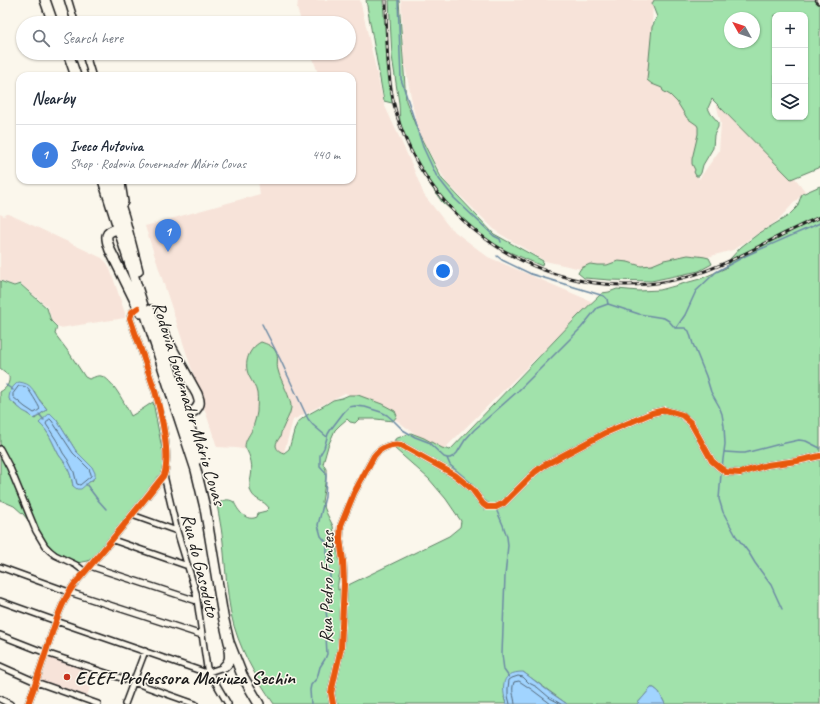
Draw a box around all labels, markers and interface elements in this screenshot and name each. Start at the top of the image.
north arrow [724,12,760,48]
map controls [772,12,808,120]
button: + [772,12,808,48]
search box [16,16,356,60]
icon: search [30,27,52,49]
text: Search here [62,29,123,48]
button: − [772,48,808,84]
button: layers [772,84,808,120]
text: Nearby [32,88,75,109]
text: Iveco Autoviva [70,137,143,156]
text: 1 [42,147,48,163]
text: 440 m [312,147,340,163]
text: Shop · Rodovia Governador Mário Covas [70,156,246,172]
pin: 1 [155,219,181,252]
your location [433,261,453,281]
street label: Rodovia Governador Mário Covas [147,298,232,510]
street label: Rua do Gasoduto [176,511,225,621]
street label: Rua Pedro Fontes [314,529,340,643]
place label: EEEF Professora Mariuza Sechin [75,666,296,690]
marker: EEEF Professora Mariuza Sechin [62,672,72,682]

